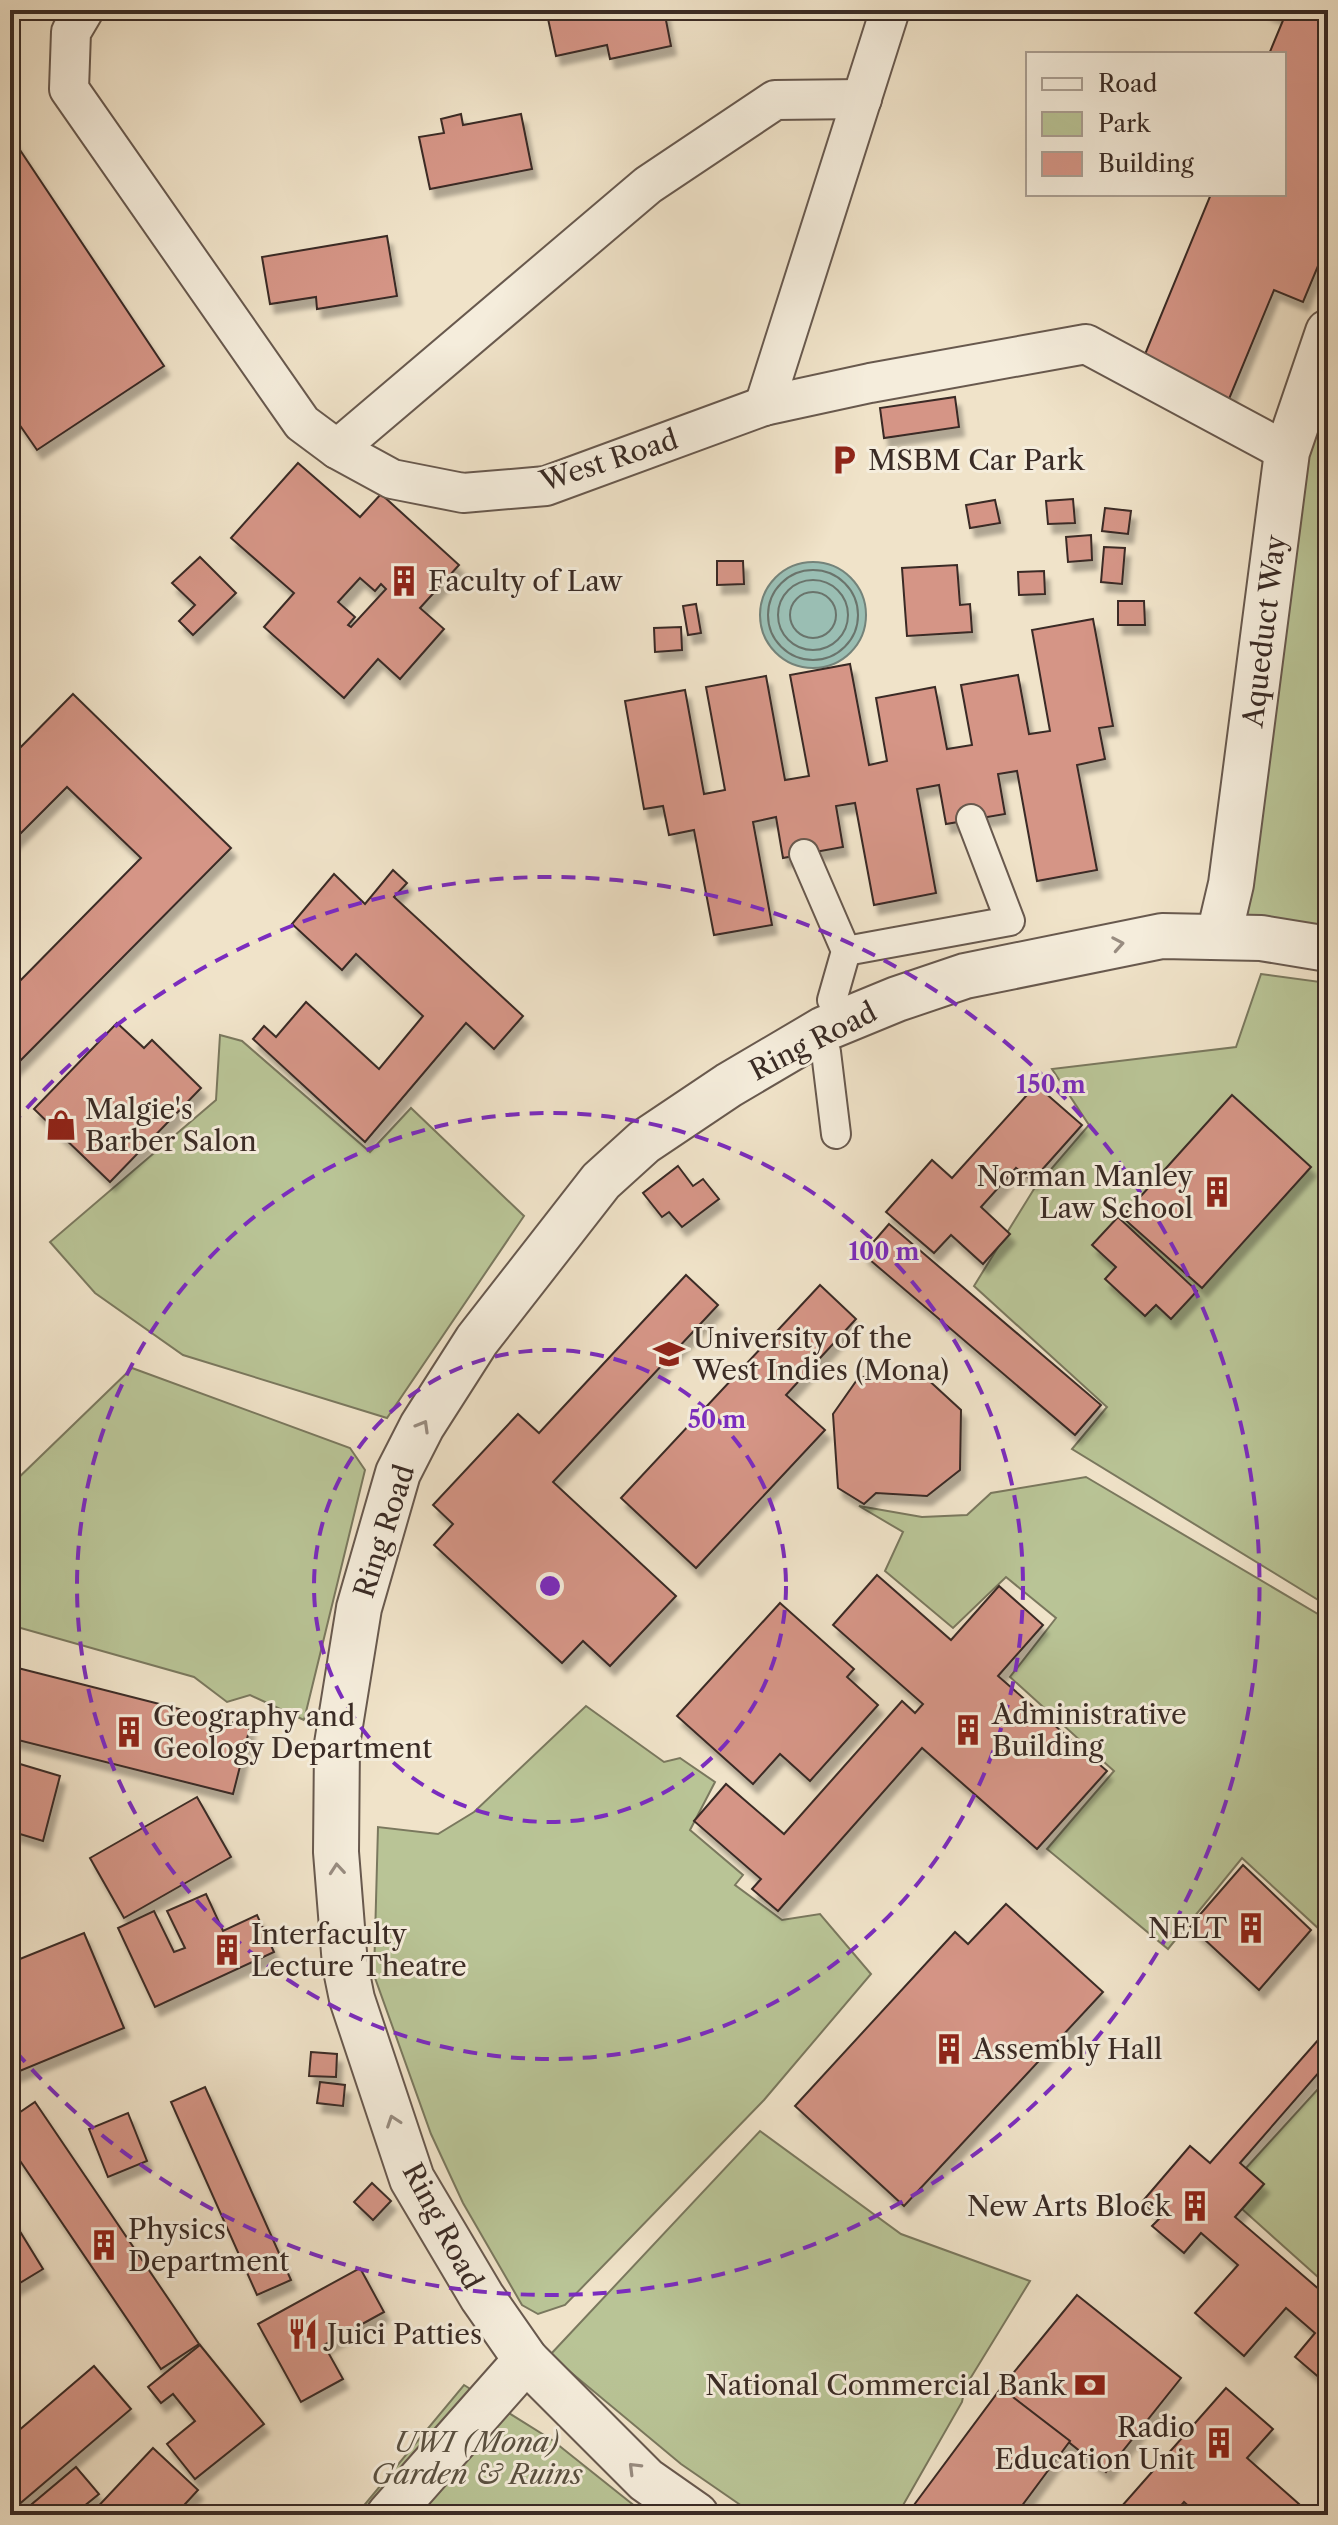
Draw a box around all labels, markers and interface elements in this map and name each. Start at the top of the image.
legend [1026,52,1286,196]
text: Road [1098,69,1158,98]
text: Park [1098,109,1151,138]
text: Building [1098,149,1194,178]
street label: West Road [535,422,682,499]
parking icon: MSBM Car Park [827,443,861,477]
place label: MSBM Car Park [868,443,1086,477]
street label: Aqueduct Way [1235,533,1293,730]
building icon: Faculty of Law [387,564,421,598]
place label: Faculty of Law [428,564,623,598]
one-way arrow [1111,937,1125,954]
street label: Ring Road [744,995,882,1087]
text: 150 m [1016,1070,1086,1099]
place label: Malgie's Barber Salon [85,1092,257,1158]
shop icon: Malgie's Barber Salon [44,1108,78,1142]
place label: Norman Manley Law School [976,1159,1193,1225]
building icon: Norman Manley Law School [1200,1175,1234,1209]
text: 100 m [848,1237,920,1266]
place label: University of the West Indies (Mona) [692,1321,949,1387]
school or university icon: University of the West Indies (Mona) [652,1337,686,1371]
text: 50 m [688,1405,746,1434]
one-way arrow [413,1420,429,1435]
street label: Ring Road [347,1460,421,1602]
centre of rings [536,1572,564,1600]
place label: Administrative Building [991,1697,1187,1763]
place label: Geography and Geology Department [153,1699,432,1765]
building icon: Administrative Building [951,1713,985,1747]
building icon: Geography and Geology Department [112,1715,146,1749]
one-way arrow [329,1862,346,1875]
place label: NELT [1148,1911,1227,1945]
building icon: NELT [1234,1911,1268,1945]
place label: Interfaculty Lecture Theatre [251,1917,467,1983]
building icon: Interfaculty Lecture Theatre [210,1933,244,1967]
building icon: Assembly Hall [932,2032,966,2066]
place label: Assembly Hall [972,2032,1162,2066]
one-way arrow [386,2115,402,2129]
street label: Ring Road [396,2157,490,2295]
place label: New Arts Block [967,2189,1173,2223]
building icon: New Arts Block [1178,2189,1212,2223]
place label: Physics Department [128,2212,289,2278]
building icon: Physics Department [87,2228,121,2262]
restaurant icon: Juici Patties [286,2317,320,2351]
place label: Juici Patties [323,2317,482,2351]
place label: National Commercial Bank [705,2368,1068,2402]
bank icon: National Commercial Bank [1073,2368,1107,2402]
place label: Radio Education Unit [995,2410,1195,2476]
park label: UWI (Mona) Garden & Ruins [371,2425,583,2491]
building icon: Radio Education Unit [1202,2426,1236,2460]
one-way arrow [629,2463,643,2477]

